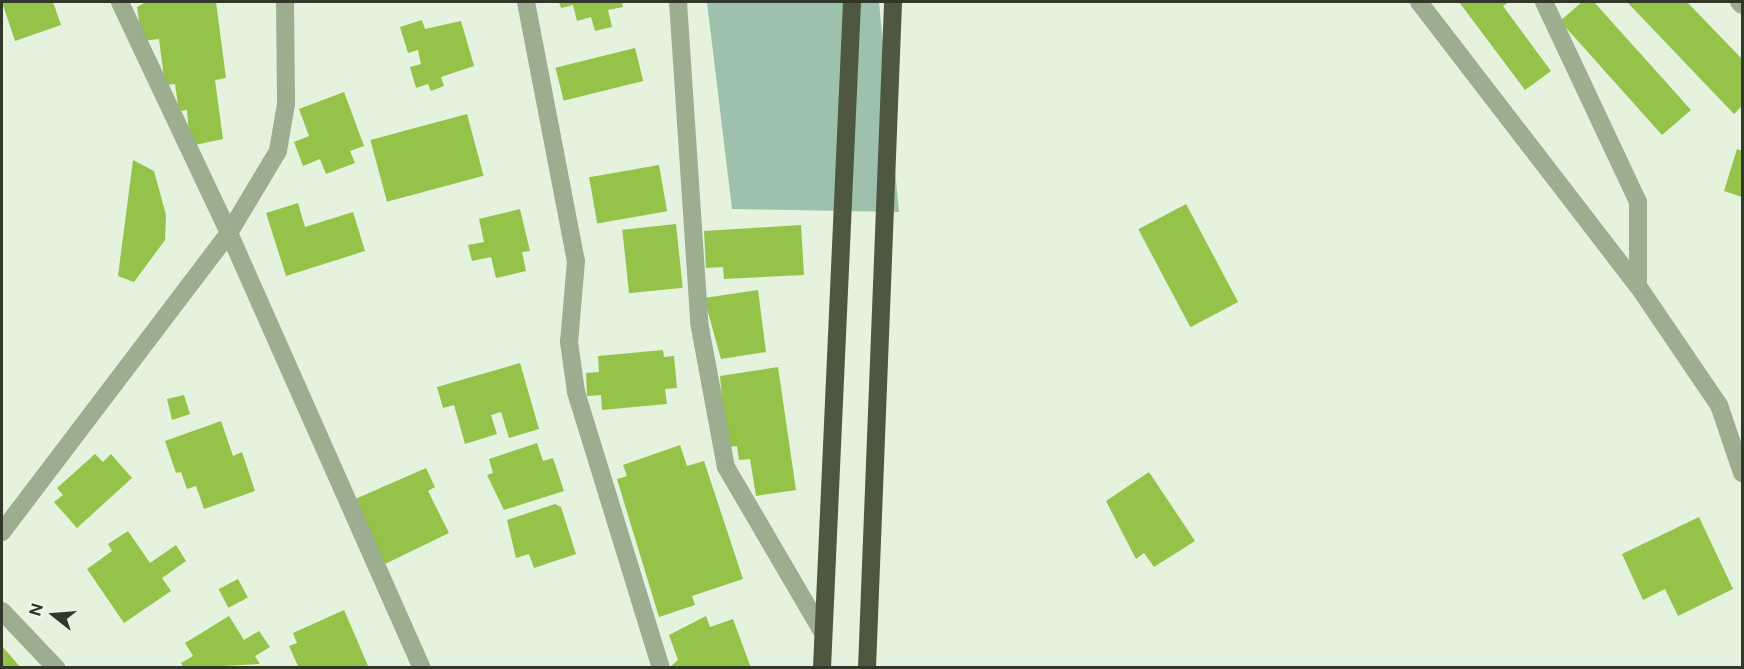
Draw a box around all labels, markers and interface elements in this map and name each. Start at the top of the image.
north arrow [24,585,84,645]
text: N [25,601,47,618]

